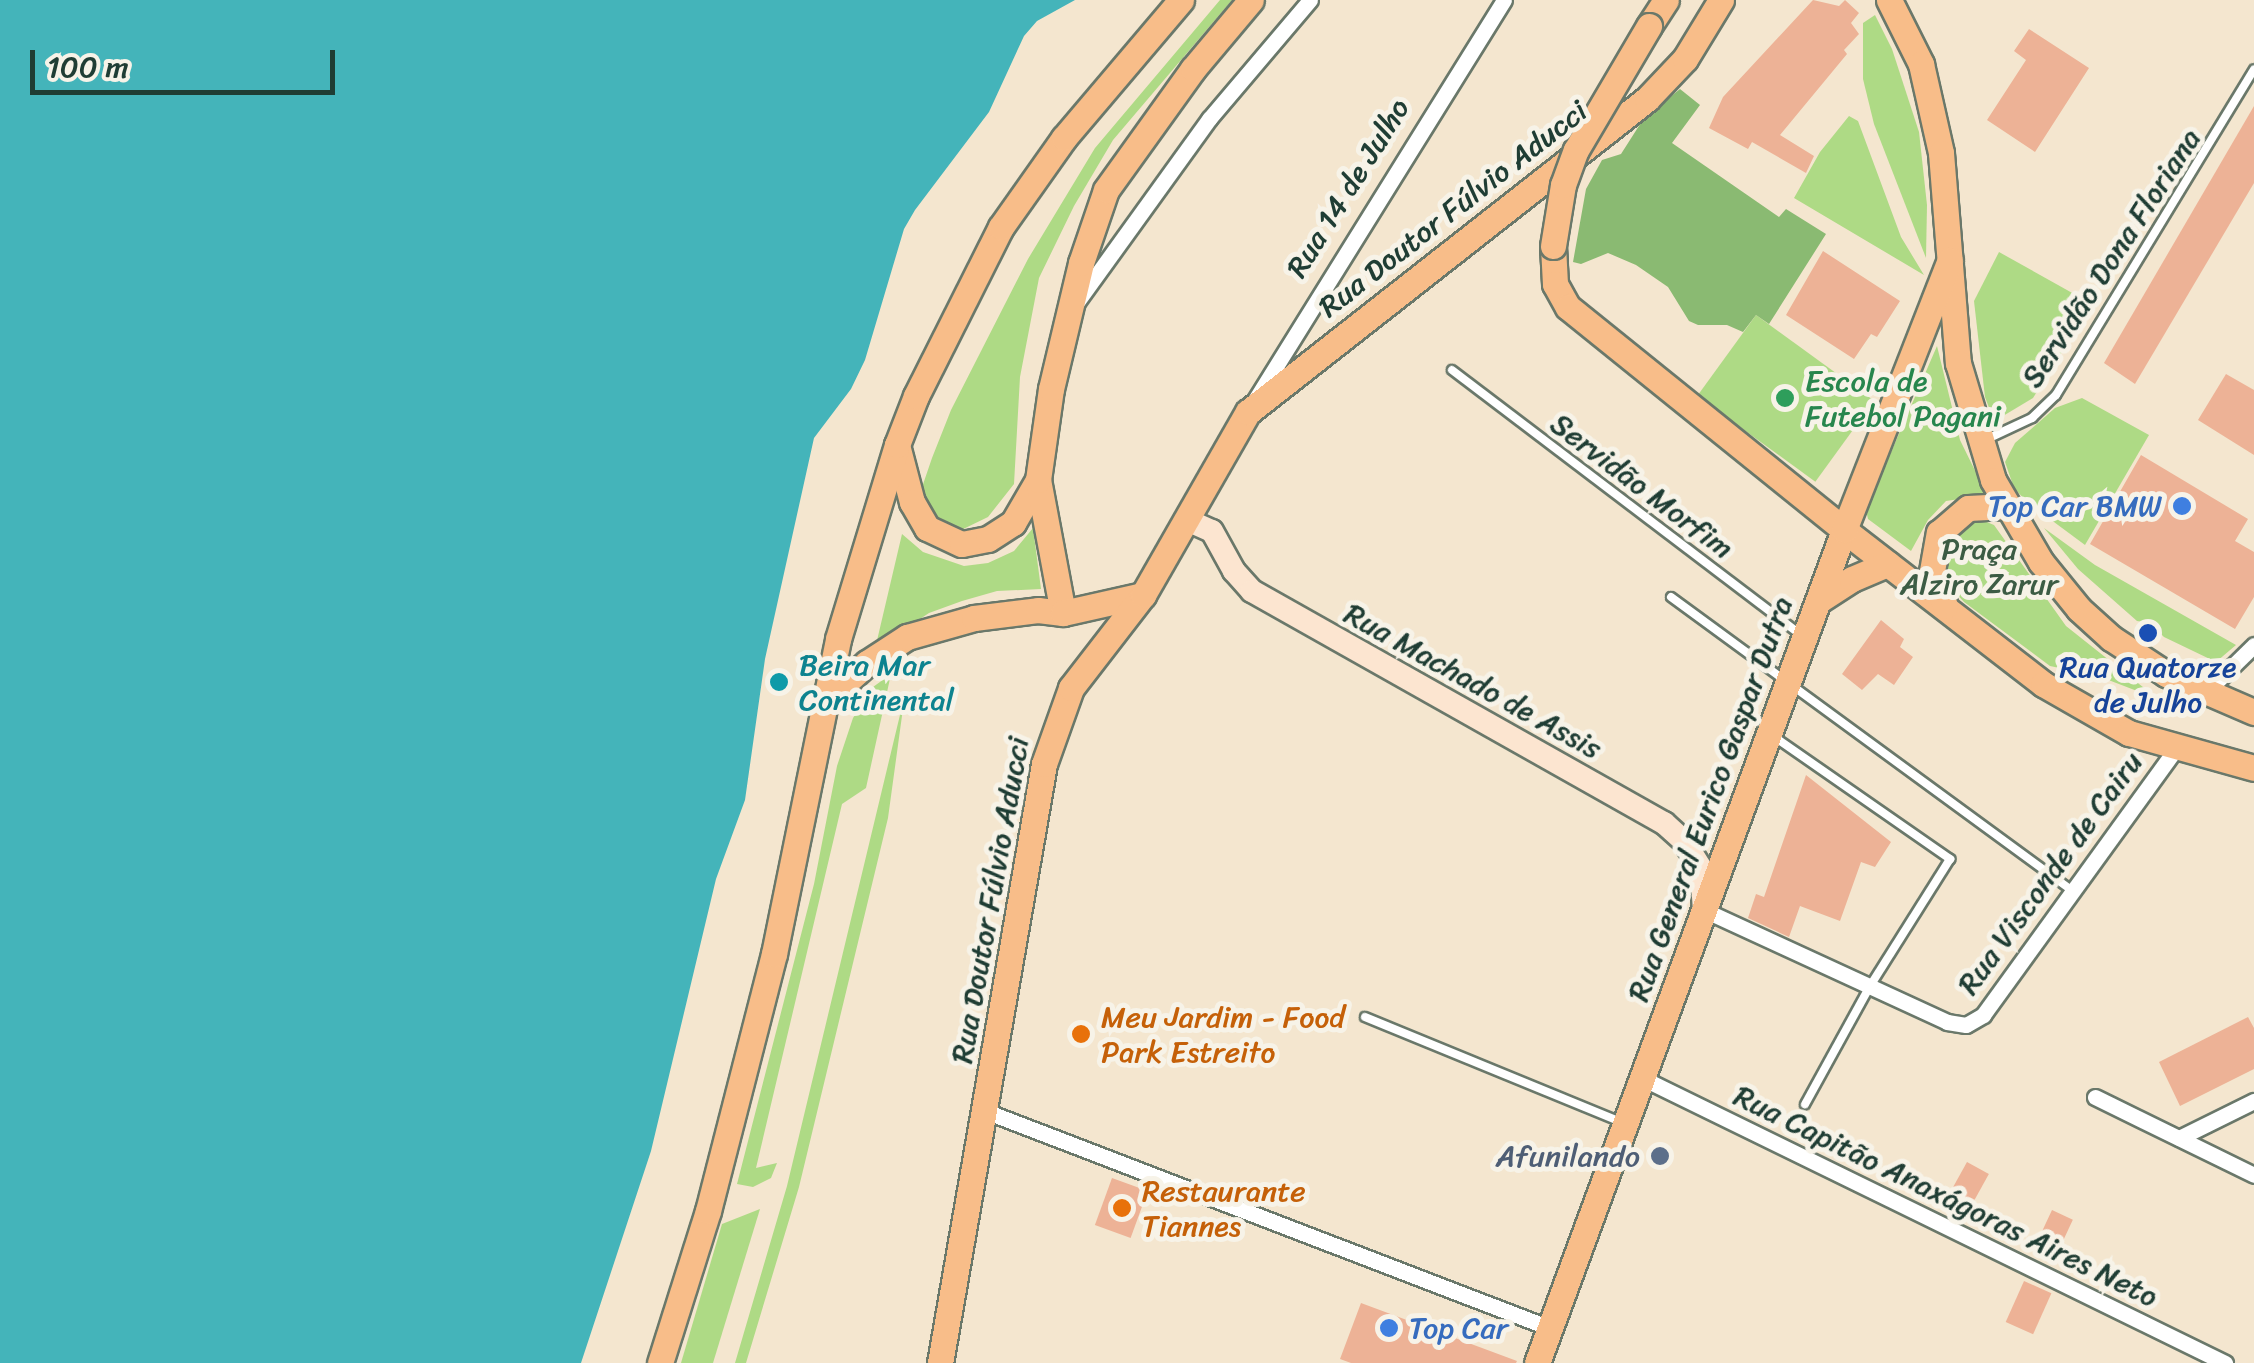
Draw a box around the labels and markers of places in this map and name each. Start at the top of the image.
place label: Escola de Futebol Pagani [1805,363,2001,434]
marker: Escola de Futebol Pagani [1774,387,1796,409]
place label: Top Car BMW [1987,488,2162,524]
marker: Top Car BMW [2171,495,2193,517]
marker: Rua Quatorze de Julho [2137,622,2159,644]
place label: Beira Mar Continental [799,647,954,718]
place label: Rua Quatorze de Julho [2059,649,2237,720]
marker: Beira Mar Continental [768,671,790,693]
place label: Meu Jardim - Food Park Estreito [1101,999,1345,1070]
marker: Meu Jardim - Food Park Estreito [1070,1023,1092,1045]
place label: Afunilando [1496,1138,1640,1174]
marker: Afunilando [1649,1145,1671,1167]
place label: Restaurante Tiannes [1142,1173,1306,1244]
marker: Restaurante Tiannes [1111,1197,1133,1219]
place label: Top Car [1409,1310,1508,1346]
marker: Top Car [1378,1317,1400,1339]

